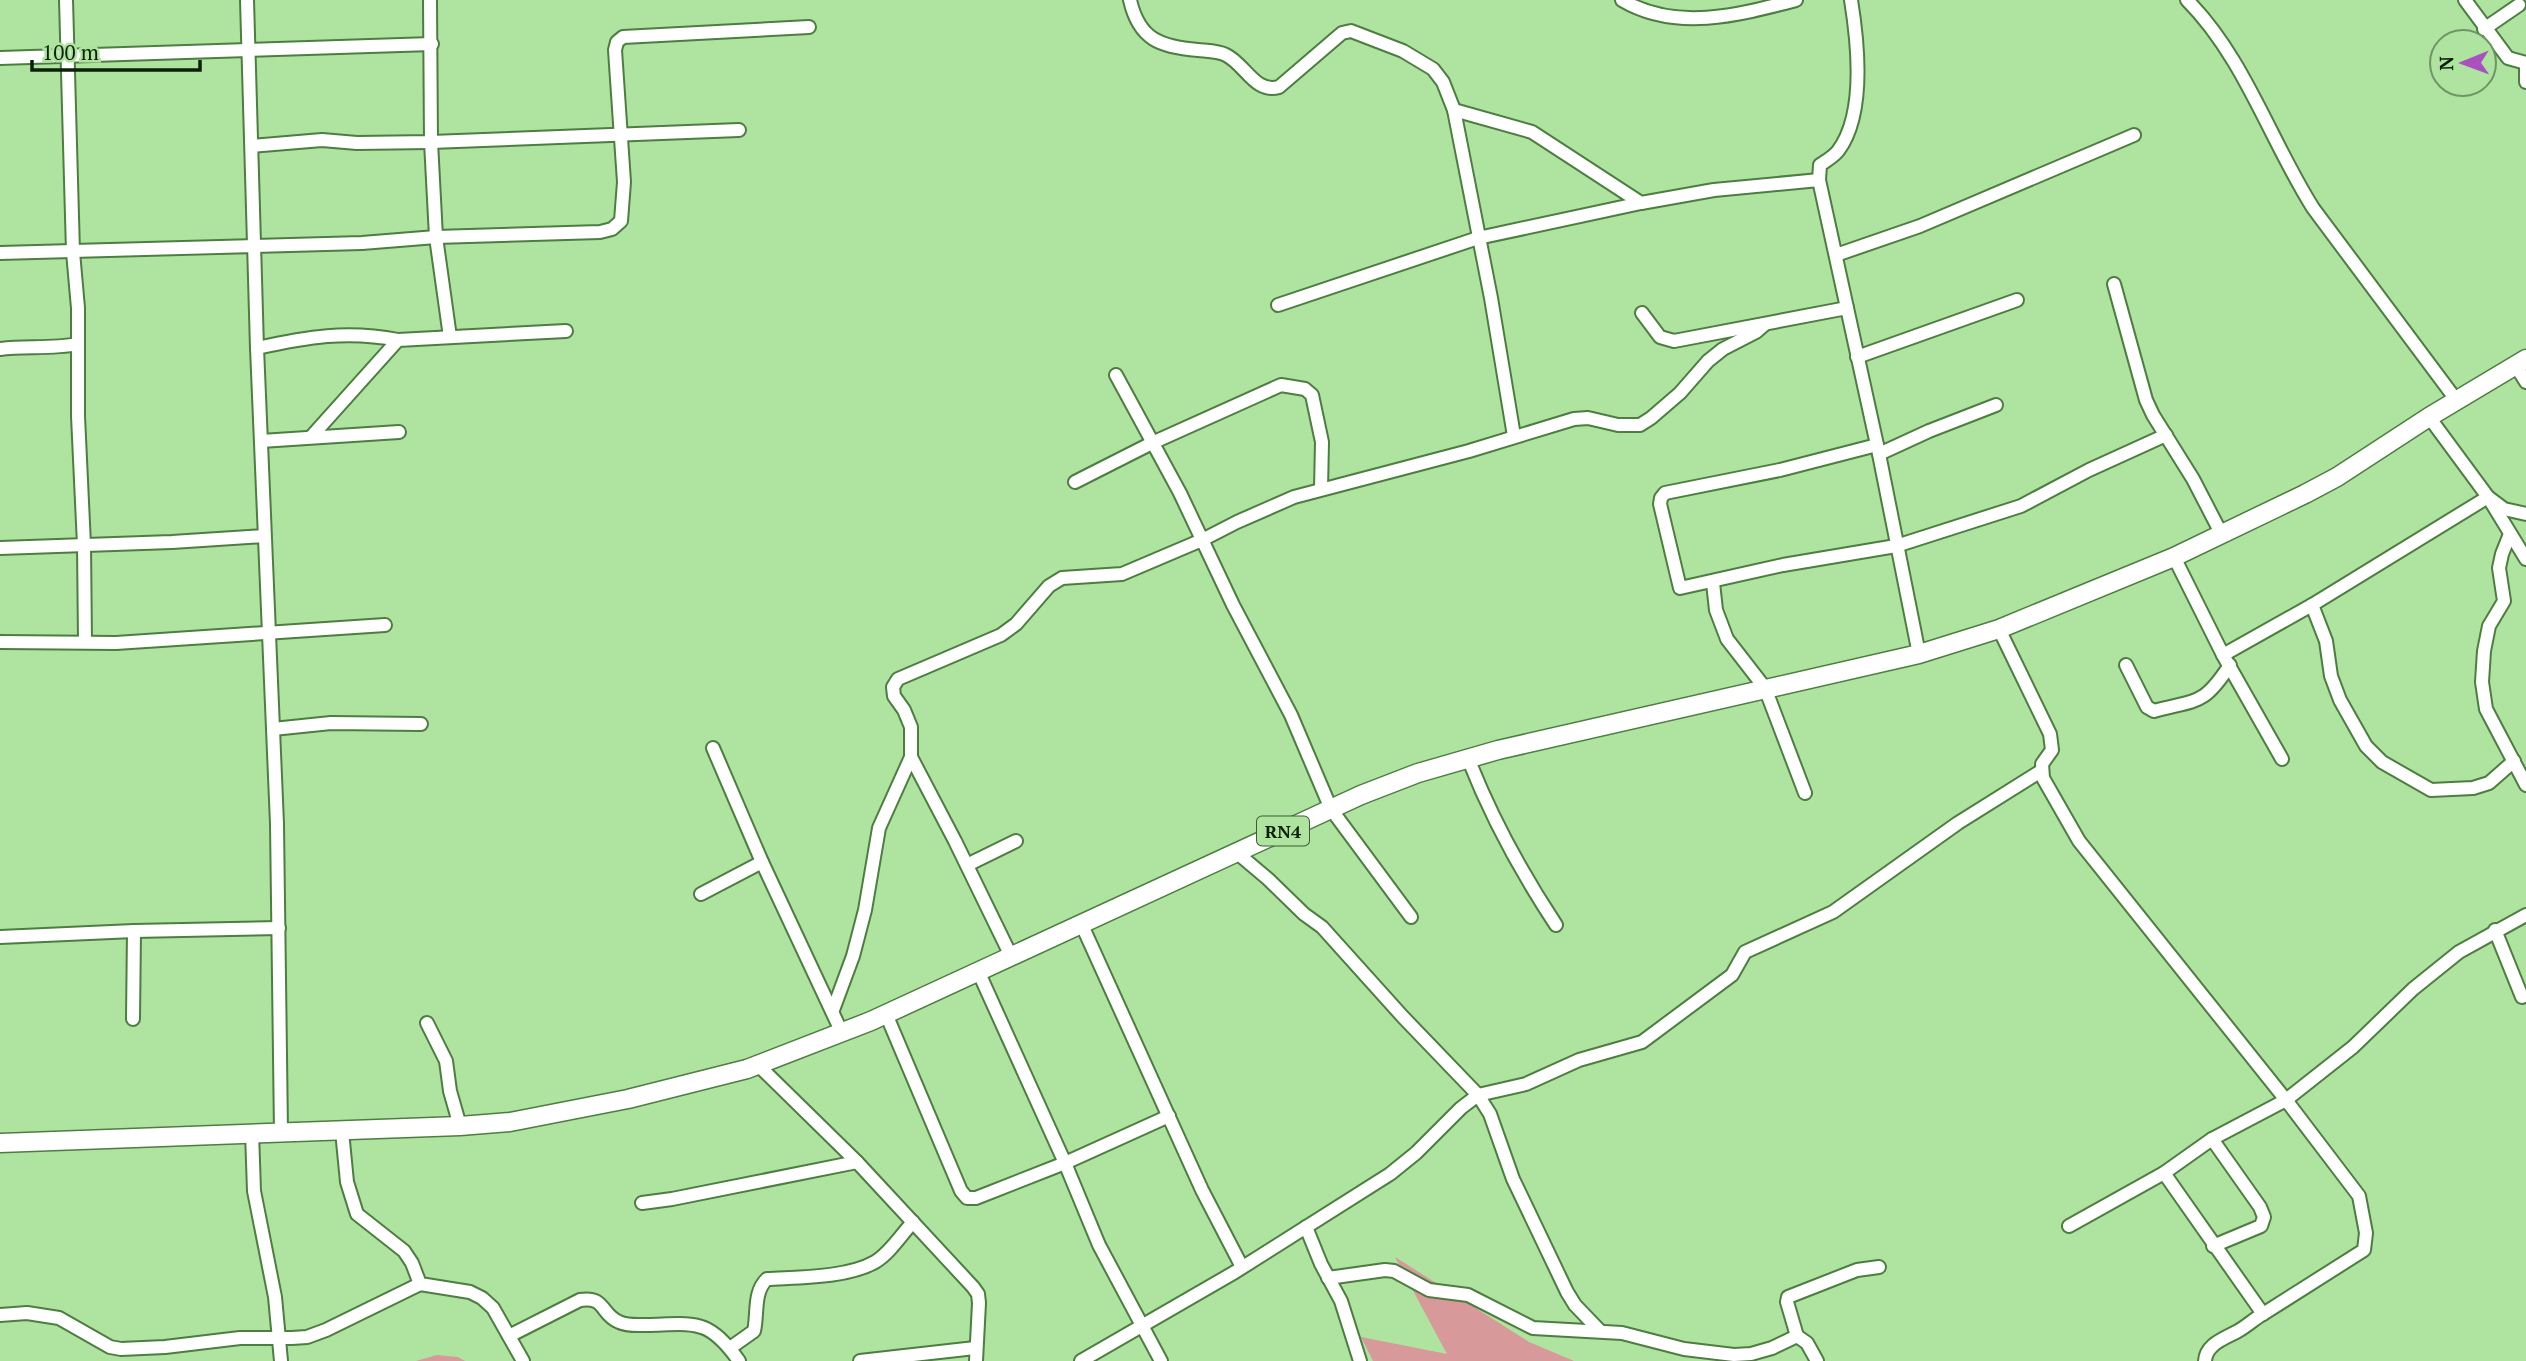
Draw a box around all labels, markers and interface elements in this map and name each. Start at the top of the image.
scale bar [32,28,200,72]
north arrow [2428,28,2498,98]
text: 100 m [42,38,99,66]
text: N [2433,55,2458,71]
road number: RN4 [1257,816,1309,846]

